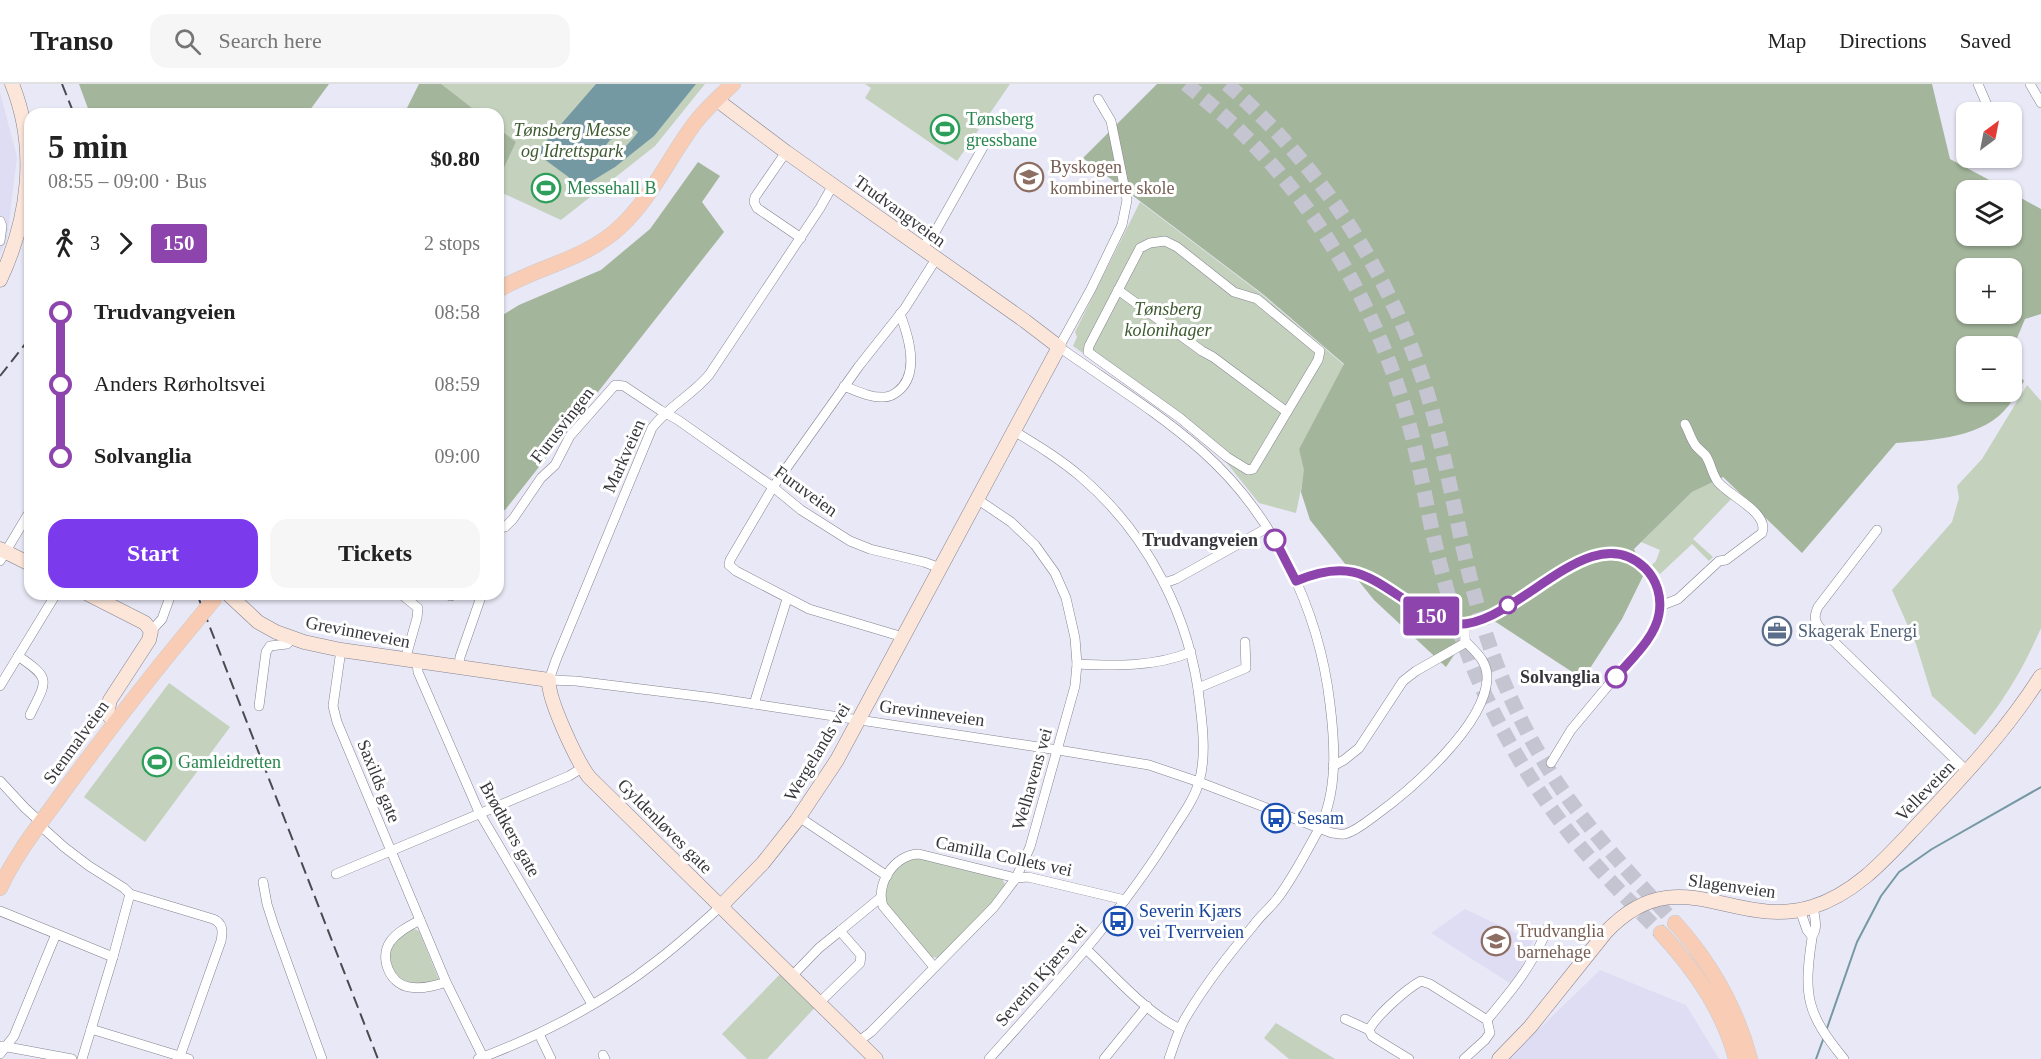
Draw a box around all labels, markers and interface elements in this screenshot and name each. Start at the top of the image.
search box [150,14,570,68]
text: Transo [30,25,114,56]
icon: search [171,25,204,58]
text: Search here [219,28,322,53]
text: Map [1768,29,1806,53]
text: Directions [1839,29,1927,53]
text: Saved [1960,29,2011,53]
north arrow [1956,102,2022,168]
map controls [1956,102,2022,402]
place label: Tønsberg gressbane [966,109,1037,150]
sports icon: Tønsberg gressbane [929,113,961,145]
park label: Tønsberg Messe og Idrettspark [514,120,630,161]
text: 5 min [48,129,128,165]
text: $0.80 [431,146,480,171]
place label: Byskogen kombinerte skole [1050,157,1174,198]
school or university icon: Byskogen kombinerte skole [1013,161,1045,193]
text: 08:55 – 09:00 · Bus [48,170,207,192]
street label: Trudvangveien [850,171,950,251]
sports icon: Messehall B [530,172,562,204]
place label: Messehall B [567,178,657,198]
button: layers [1956,180,2022,246]
icon: walk [48,227,81,260]
icon: forward [109,227,142,260]
text: 150 [163,231,195,255]
text: 3 [90,232,100,254]
text: 2 stops [424,232,480,254]
button: + [1956,258,2022,324]
text: Trudvangveien [94,299,235,324]
park label: Tønsberg kolonihager [1125,299,1212,340]
text: 08:58 [434,301,480,323]
button: − [1956,336,2022,402]
text: Anders Rørholtsvei [94,371,266,396]
text: 08:59 [434,373,480,395]
street label: Furusvingen [526,383,598,467]
street label: Markveien [599,416,649,496]
text: Solvanglia [94,443,192,468]
text: 09:00 [434,445,480,467]
street label: Furuveien [771,461,841,521]
button: Start [48,519,258,588]
button: Tickets [270,519,480,588]
marker: Trudvangveien [1264,529,1286,551]
place label: Trudvangveien [1142,530,1258,550]
line badge: 150 [1396,596,1466,636]
unlabelled marker [1499,596,1517,614]
text: 150 [1415,604,1447,628]
street label: Grevinneveien [304,612,412,652]
office icon: Skagerak Energi [1761,615,1793,647]
place label: Skagerak Energi [1798,621,1917,641]
marker: Solvanglia [1605,666,1627,688]
place label: Solvanglia [1520,667,1600,687]
street label: Stenmalveien [39,696,113,788]
street label: Grevinneveien [878,696,986,730]
street label: Wergelands vei [780,699,854,805]
street label: Welhavens vei [1008,726,1056,832]
street label: Saxilds gate [353,737,405,825]
sports icon: Gamleidretten [141,746,173,778]
place label: Gamleidretten [178,752,281,772]
street label: Velleveien [1891,757,1959,825]
street label: Gyldenløves gate [614,775,716,877]
street label: Brødtkers gate [476,778,544,880]
bus stop icon: Sesam [1260,802,1292,834]
place label: Sesam [1297,808,1344,828]
street label: Camilla Collets vei [934,832,1074,880]
street label: Slagenveien [1687,870,1777,902]
place label: Severin Kjærs vei Tverrveien [1139,901,1244,942]
bus stop icon: Severin Kjærs vei Tverrveien [1102,905,1134,937]
street label: Severin Kjærs vei [991,920,1091,1030]
place label: Trudvanglia barnehage [1517,921,1604,962]
school or university icon: Trudvanglia barnehage [1480,925,1512,957]

